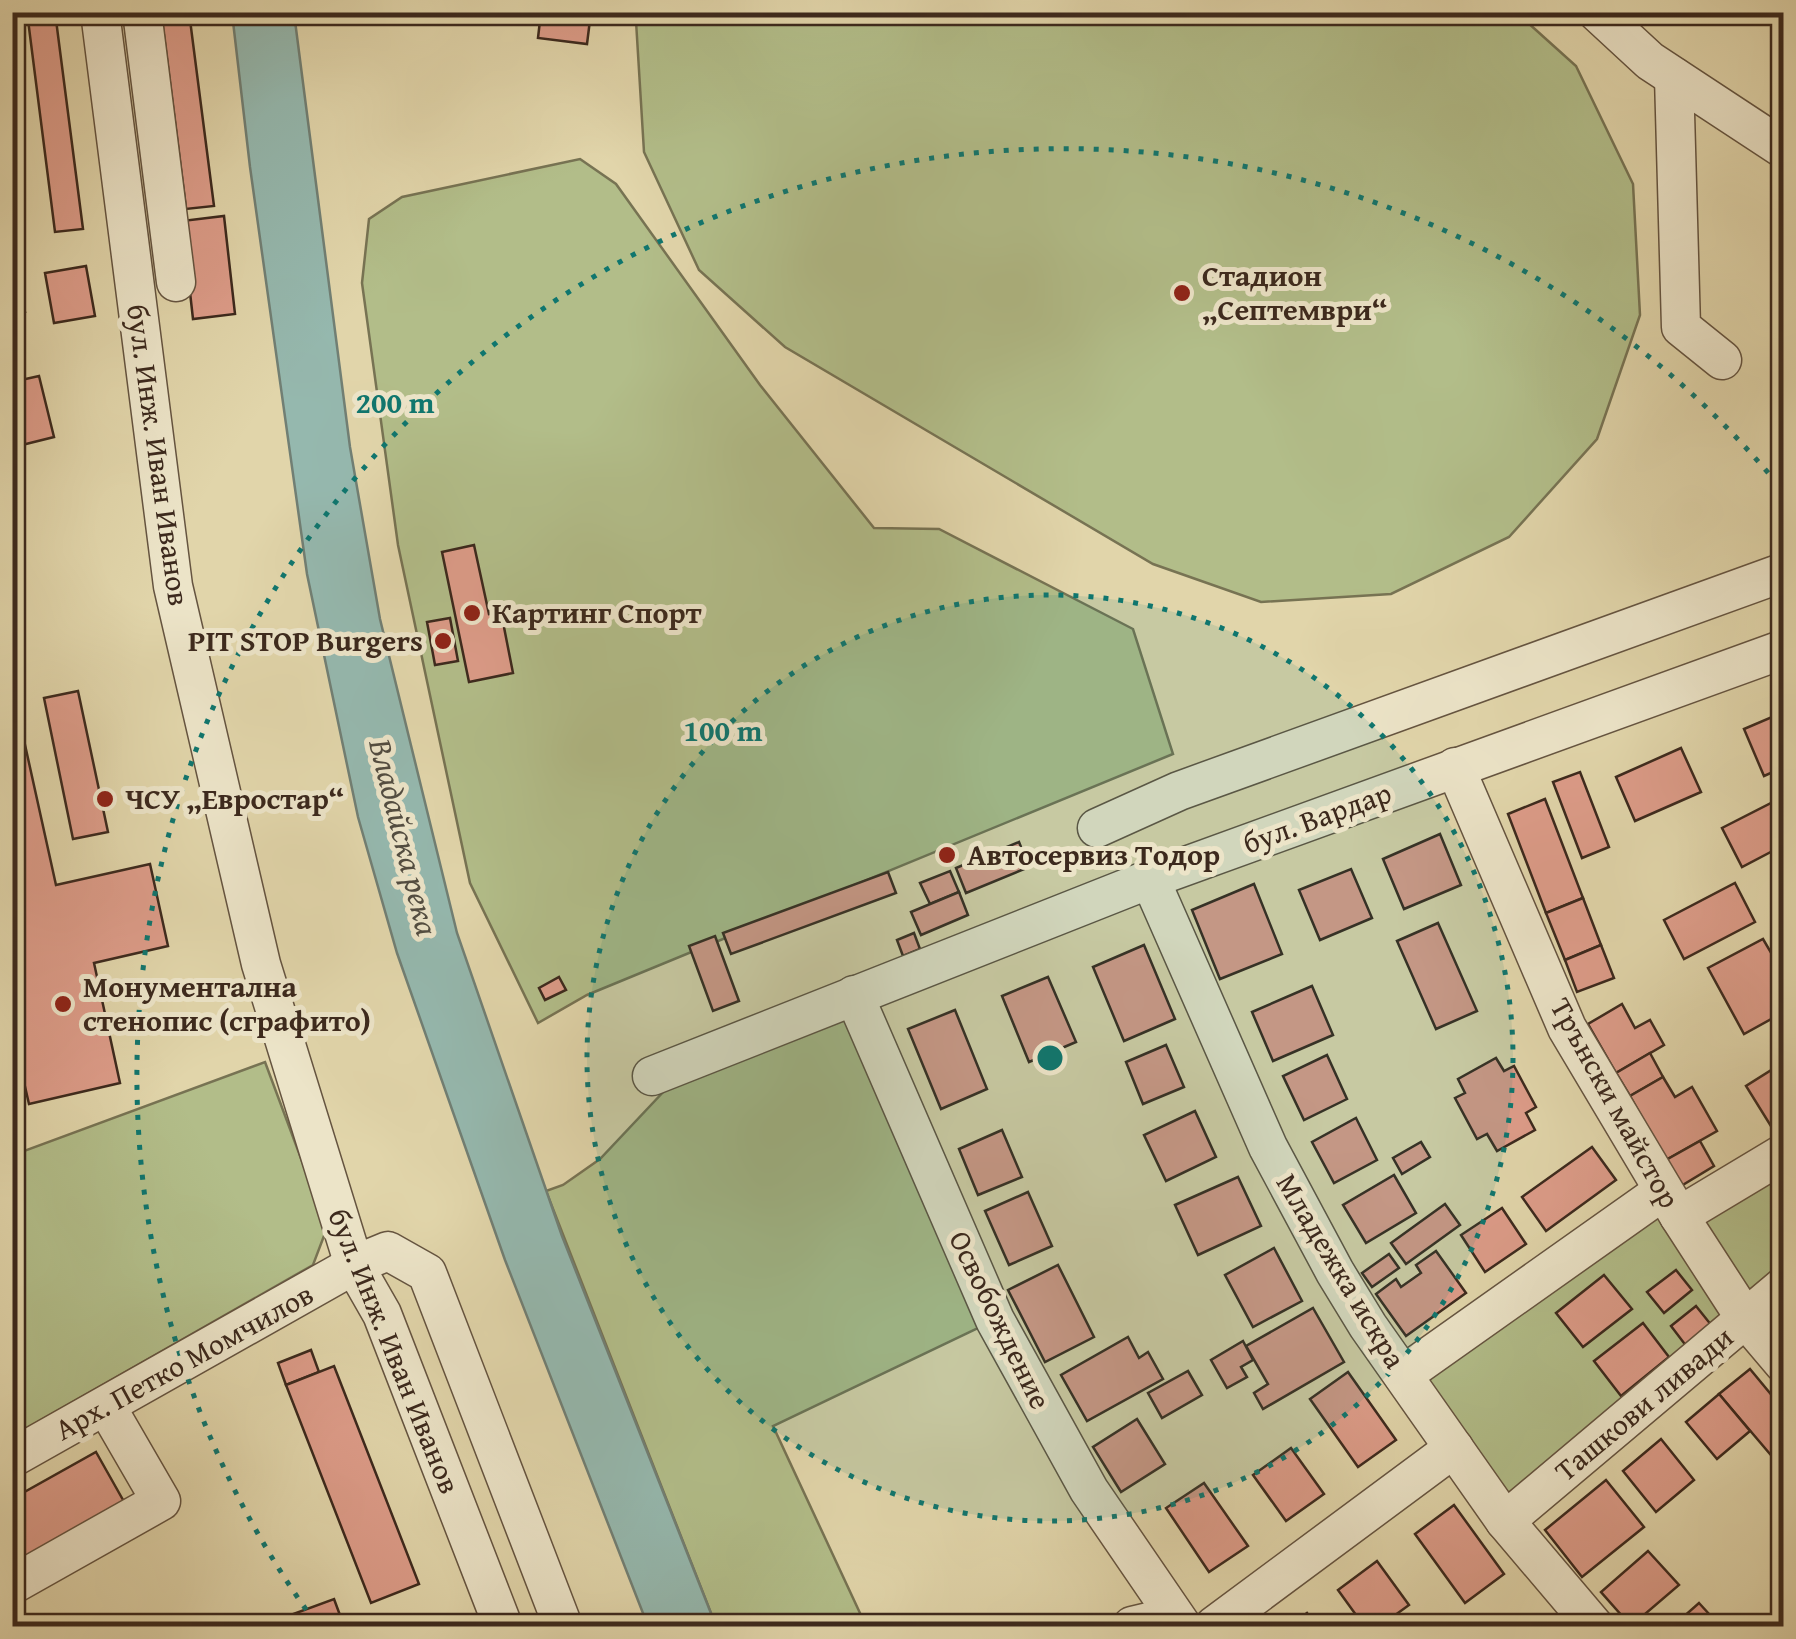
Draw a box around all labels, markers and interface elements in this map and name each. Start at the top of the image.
place label: Стадион „Септември“ [1202,253,1387,331]
marker: Стадион „Септември“ [1171,282,1193,304]
street label: бул. Инж. Иван Иванов [116,301,202,609]
text: 200 m [356,380,435,424]
place label: Картинг Спорт [492,590,703,634]
marker: Картинг Спорт [461,602,483,624]
place label: PIT STOP Burgers [188,618,423,662]
marker: PIT STOP Burgers [432,630,454,652]
text: 100 m [684,708,763,752]
water label: Владайска река [357,733,452,940]
street label: бул. Вардар [1236,770,1397,864]
place label: ЧСУ „Евростар“ [125,776,344,820]
marker: ЧСУ „Евростар“ [94,788,116,810]
place label: Автосервиз Тодор [967,832,1220,876]
marker: Автосервиз Тодор [936,844,958,866]
place label: Монументална стенопис (сграфито) [83,964,371,1042]
street label: Трънски майстор [1540,989,1692,1216]
marker: Монументална стенопис (сграфито) [52,993,74,1015]
centre of rings [1032,1040,1068,1076]
street label: Младежка искра [1266,1165,1418,1377]
street label: бул. Инж. Иван Иванов [318,1201,472,1500]
street label: Освобождение [939,1223,1063,1416]
street label: Арх. Петко Момчилов [46,1272,321,1451]
street label: Ташкови ливади [1544,1315,1742,1491]

